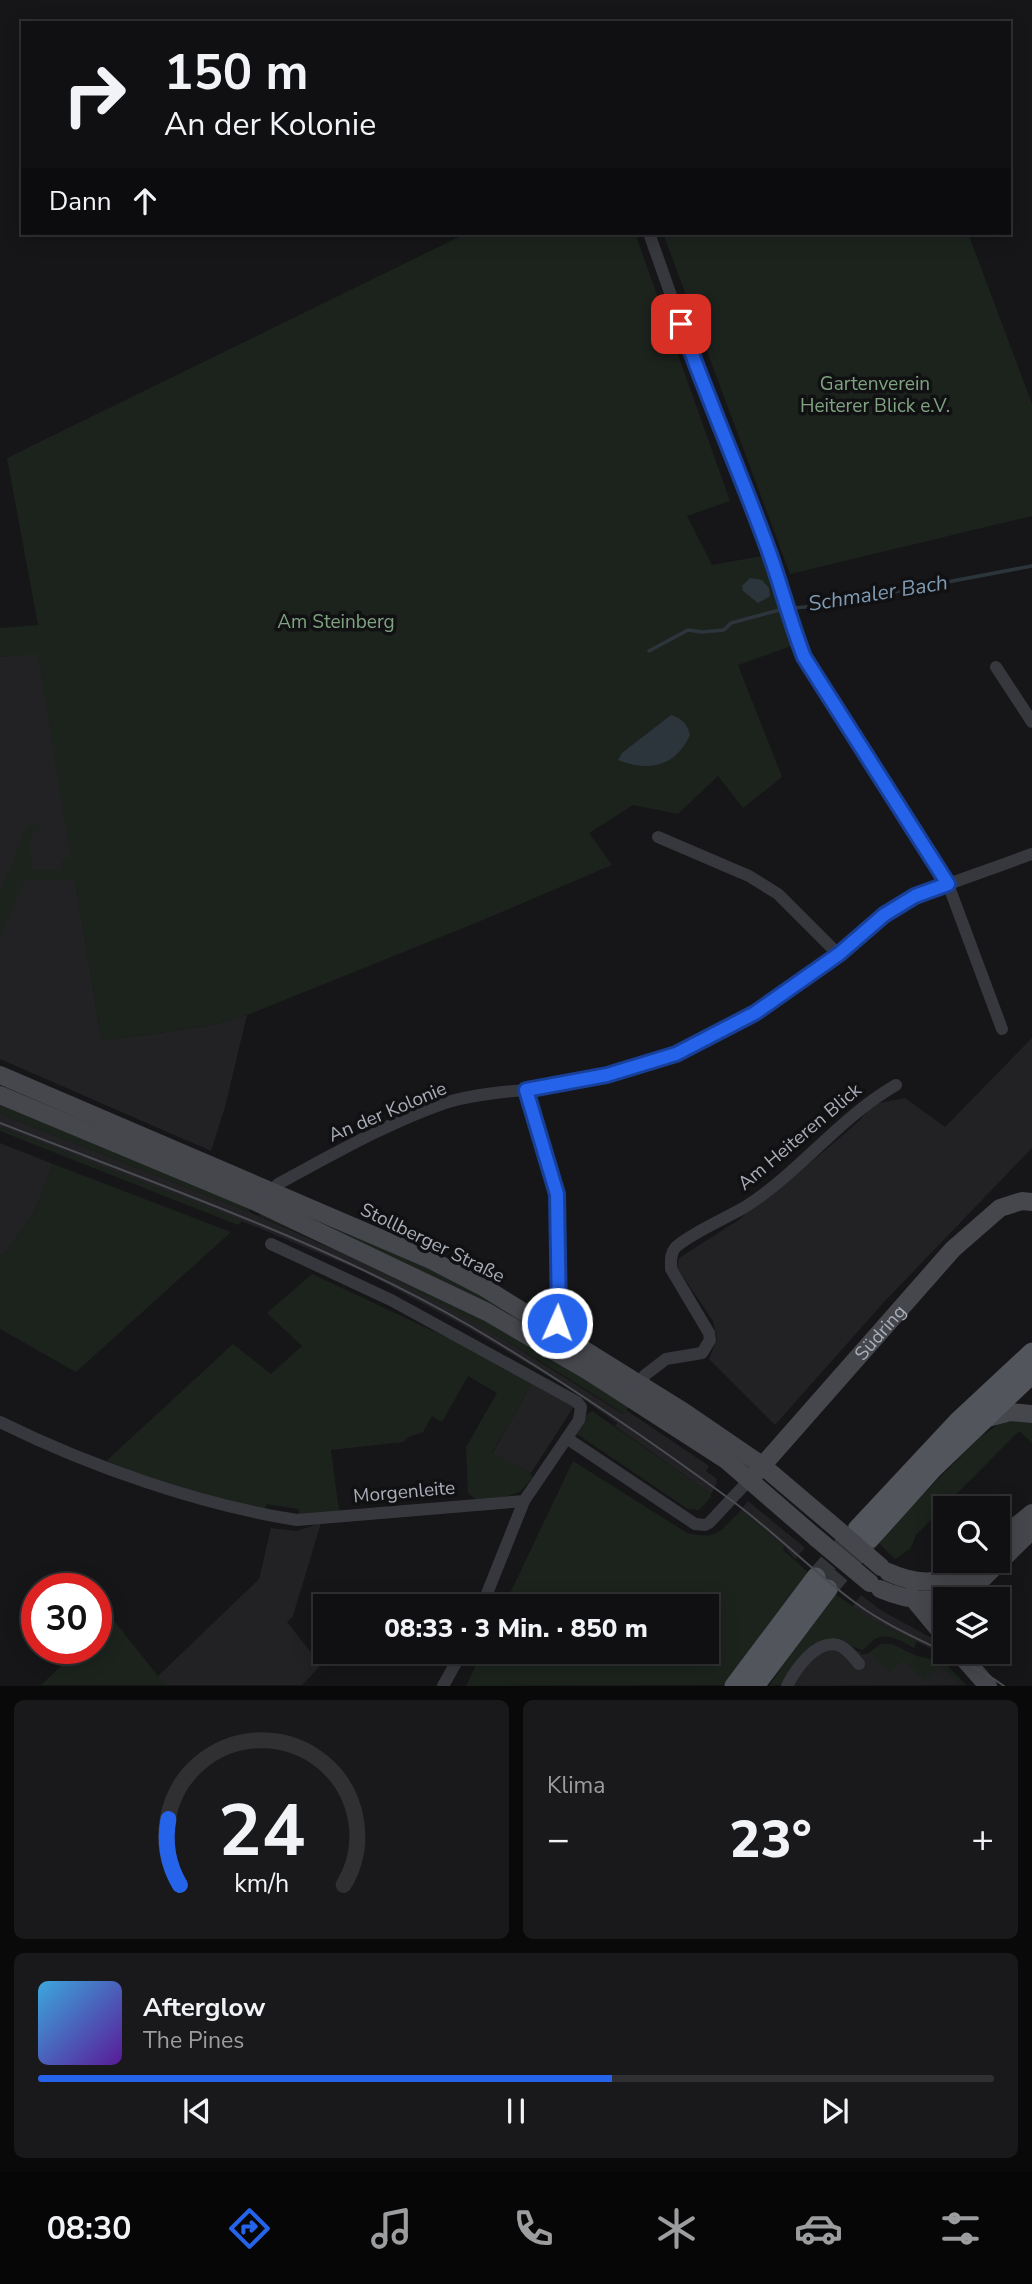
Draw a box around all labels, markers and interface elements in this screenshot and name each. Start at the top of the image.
text: 150 m [164,39,308,106]
icon: right [49,49,140,140]
text: An der Kolonie [164,103,376,146]
icon: ahead [126,182,164,220]
text: Dann [49,184,112,219]
pin [651,294,711,354]
icon: arrive [662,305,700,343]
park label: Gartenverein Heiterer Blick e.V. [800,371,950,419]
water label: Schmaler Bach [806,568,950,618]
park label: Am Steinberg [277,609,395,635]
street label: An der Kolonie [324,1075,450,1149]
street label: Am Heiteren Blick [732,1077,867,1196]
street label: Stollberger Straße [356,1197,509,1289]
position arrow [520,1286,594,1360]
street label: Südring [849,1299,912,1366]
street label: Morgenleite [352,1475,456,1509]
map controls [933,1496,1010,1664]
button: search [933,1496,1010,1573]
speed limit sign: 30 [21,1573,112,1664]
button: layers [933,1587,1010,1664]
text: 08:33 · 3 Min. · 850 m [384,1611,648,1646]
text: Klima [547,1770,605,1801]
text: 24 [218,1782,305,1882]
text: 23° [729,1804,812,1875]
text: − [547,1814,570,1865]
text: + [971,1814,994,1865]
text: km/h [234,1867,289,1901]
text: Afterglow [143,1990,266,2025]
text: The Pines [143,2025,244,2056]
icon: previous [178,2092,216,2130]
icon: pause [497,2092,535,2130]
icon: next [816,2092,854,2130]
icon: directions [225,2204,274,2253]
icon: music [367,2204,416,2253]
icon: phone [509,2204,558,2253]
icon: climate [652,2204,701,2253]
icon: car [794,2204,843,2253]
icon: filters [936,2204,985,2253]
text: 08:30 [47,2207,131,2250]

